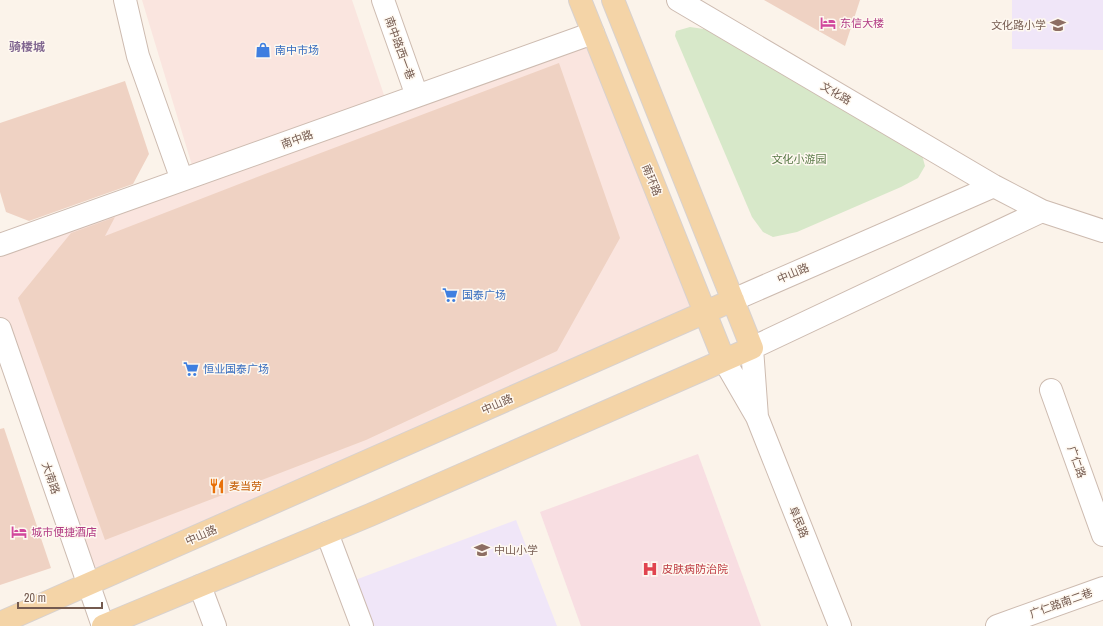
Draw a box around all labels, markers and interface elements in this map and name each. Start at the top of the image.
hotel icon: 东信大楼 [819,14,837,32]
street label: 南中路西一巷 [382,15,418,81]
place label: 东信大楼 [840,16,884,30]
school or university icon: 文化路小学 [1049,16,1067,34]
place label: 文化路小学 [991,18,1046,32]
district label: 骑楼城 [9,39,45,55]
shop icon: 南中市场 [254,41,272,59]
place label: 南中市场 [275,43,319,57]
street label: 文化路 [818,79,854,107]
street label: 南中路 [279,127,315,151]
park label: 文化小游园 [772,152,827,166]
street label: 南环路 [639,162,665,198]
street label: 中山路 [775,260,811,286]
supermarket icon: 国泰广场 [441,286,459,304]
place label: 国泰广场 [462,288,506,302]
supermarket icon: 恒业国泰广场 [182,360,200,378]
place label: 恒业国泰广场 [203,362,269,376]
street label: 中山路 [479,391,515,417]
street label: 广仁路 [1065,444,1089,480]
street label: 大南路 [39,460,63,496]
restaurant icon: 麦当劳 [208,477,226,495]
place label: 麦当劳 [229,479,262,493]
street label: 阜民路 [786,504,812,540]
street label: 中山路 [183,522,219,548]
hotel icon: 城市便捷酒店 [10,523,28,541]
place label: 城市便捷酒店 [31,525,97,539]
school or university icon: 中山小学 [473,541,491,559]
place label: 中山小学 [494,543,538,557]
hospital icon: 皮肤病防治院 [641,560,659,578]
place label: 皮肤病防治院 [662,562,728,576]
scale bar [18,584,102,610]
street label: 广仁路南二巷 [1028,585,1094,621]
text: 20 m [24,590,46,606]

